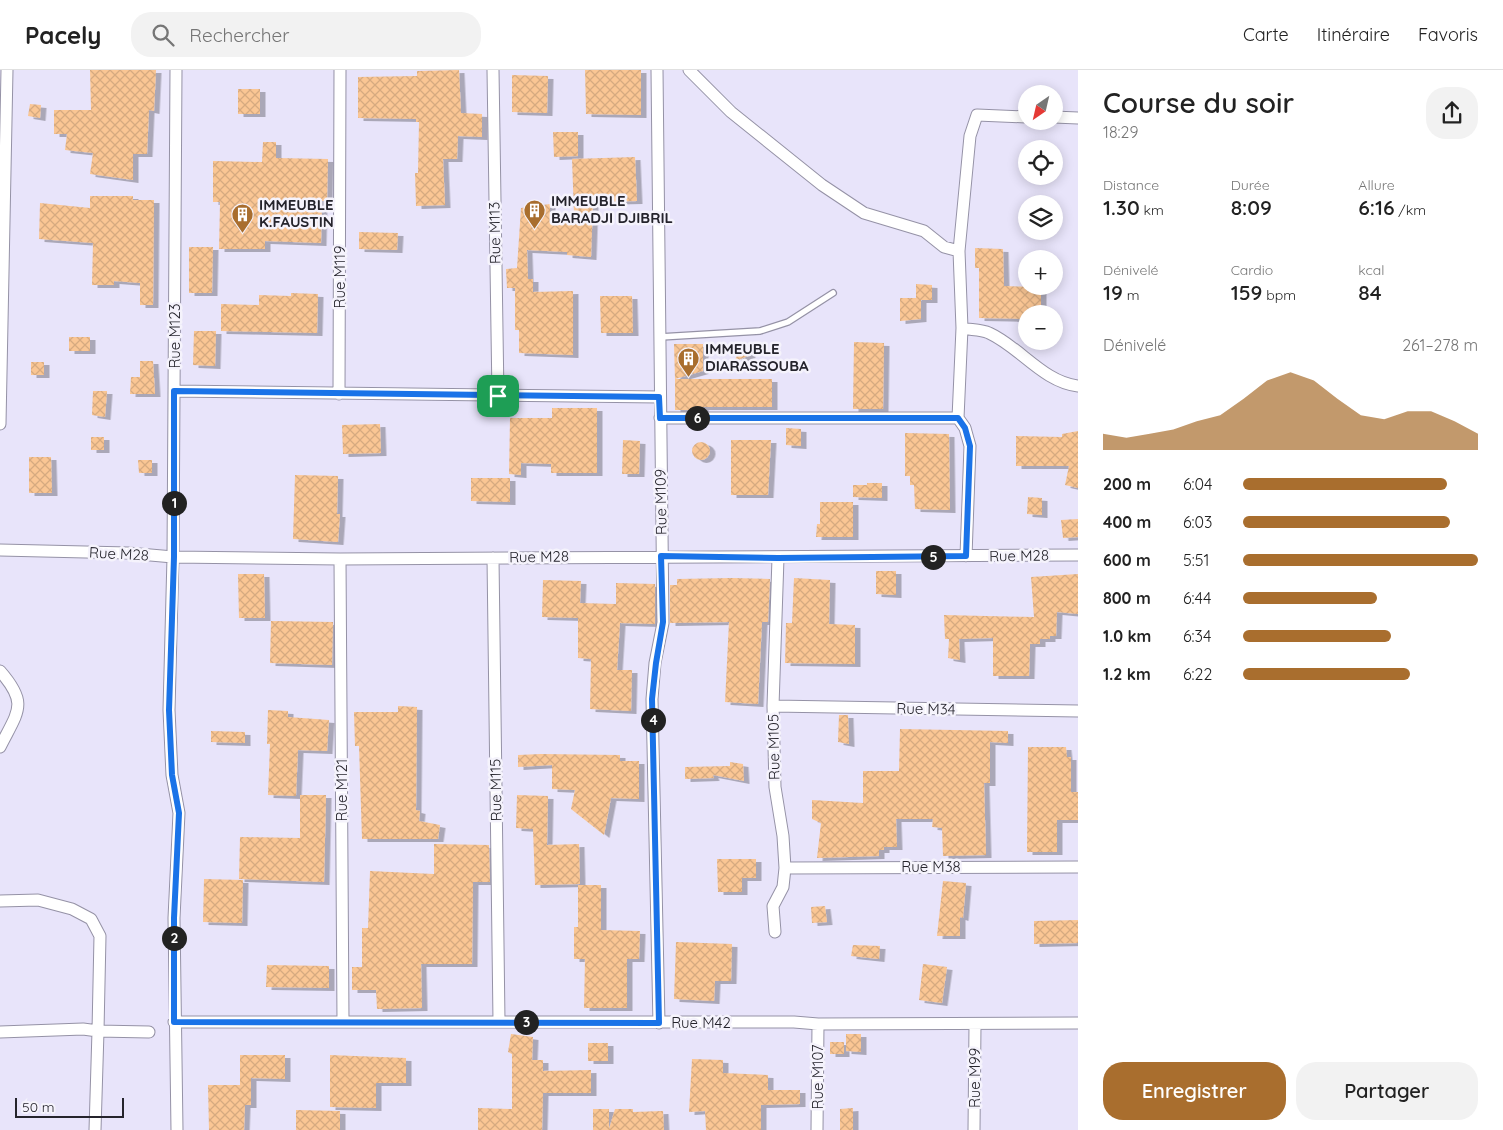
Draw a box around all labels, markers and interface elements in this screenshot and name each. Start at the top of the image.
search box [131,12,481,57]
text: Pacely [25,20,101,50]
icon: search [149,21,177,49]
text: Rechercher [189,23,290,47]
text: Carte [1243,23,1289,46]
text: Itinéraire [1317,23,1390,46]
text: Favoris [1418,23,1478,46]
north arrow [1018,85,1062,130]
map controls [1018,85,1063,350]
text: Course du soir [1103,85,1294,120]
button: share [1426,87,1478,139]
text: 18:29 [1103,122,1138,142]
button: locate [1018,140,1063,185]
text: Distance [1103,176,1159,194]
text: Durée [1231,176,1270,194]
text: Allure [1358,176,1395,194]
place label: IMMEUBLE BARADJI DJIBRIL [551,191,673,227]
text: 1.30 [1103,194,1140,220]
text: 8:09 [1231,194,1272,220]
text: 6:16 [1358,194,1395,220]
place label: IMMEUBLE K.FAUSTIN [259,195,334,231]
button: layers [1018,195,1063,240]
building icon: IMMEUBLE BARADJI DJIBRIL [523,198,547,229]
text: km [1140,201,1164,219]
text: /km [1395,201,1426,219]
building icon: IMMEUBLE K.FAUSTIN [231,202,255,233]
street label: Rue M113 [484,202,505,264]
street label: Rue M119 [330,246,349,308]
button: + [1018,250,1063,295]
text: Dénivelé [1103,261,1158,279]
text: Cardio [1231,261,1273,279]
text: kcal [1358,261,1384,279]
text: 19 [1103,279,1123,305]
text: 159 [1231,279,1262,305]
text: 84 [1358,279,1382,305]
text: m [1123,286,1140,304]
text: bpm [1262,286,1296,304]
street label: Rue M123 [165,303,184,369]
button: − [1018,305,1063,350]
text: Dénivelé [1103,335,1166,355]
text: 261–278 m [1402,335,1478,355]
place label: IMMEUBLE DIARASSOUBA [705,339,809,375]
building icon: IMMEUBLE DIARASSOUBA [677,346,701,377]
pin [477,375,519,417]
icon: arrive [484,382,512,410]
pin: 6 [684,406,710,430]
text: 6 [694,409,701,427]
street label: Rue M109 [650,469,671,535]
text: 200 m [1103,474,1151,494]
text: 6:04 [1183,474,1213,494]
pin: 1 [162,490,186,516]
text: 1 [172,494,177,512]
text: 400 m [1103,512,1151,532]
text: 6:03 [1183,512,1213,532]
street label: Rue M28 [89,542,149,565]
pin: 5 [920,544,946,570]
street label: Rue M28 [989,545,1049,566]
street label: Rue M28 [509,546,569,567]
text: 5 [929,548,938,566]
text: 600 m [1103,550,1151,570]
text: 5:51 [1183,550,1209,570]
text: 800 m [1103,588,1151,608]
text: 6:44 [1183,588,1211,608]
text: 1.0 km [1103,626,1151,646]
text: 6:34 [1183,626,1211,646]
text: 1.2 km [1103,664,1151,684]
text: 6:22 [1183,664,1212,684]
street label: Rue M34 [896,698,956,719]
pin: 4 [640,708,666,732]
text: 4 [649,711,658,729]
street label: Rue M105 [763,714,784,780]
street label: Rue M121 [332,759,351,821]
street label: Rue M115 [485,759,506,822]
street label: Rue M38 [901,857,961,876]
pin: 2 [162,926,186,950]
text: 2 [171,929,178,947]
pin: 3 [514,1010,538,1034]
text: 3 [523,1013,530,1031]
street label: Rue M42 [671,1013,731,1032]
street label: Rue M107 [808,1044,827,1109]
street label: Rue M99 [965,1048,984,1108]
button: Enregistrer [1103,1062,1286,1120]
button: Partager [1296,1062,1478,1120]
scale bar [15,1095,124,1118]
text: 50 m [22,1098,55,1116]

